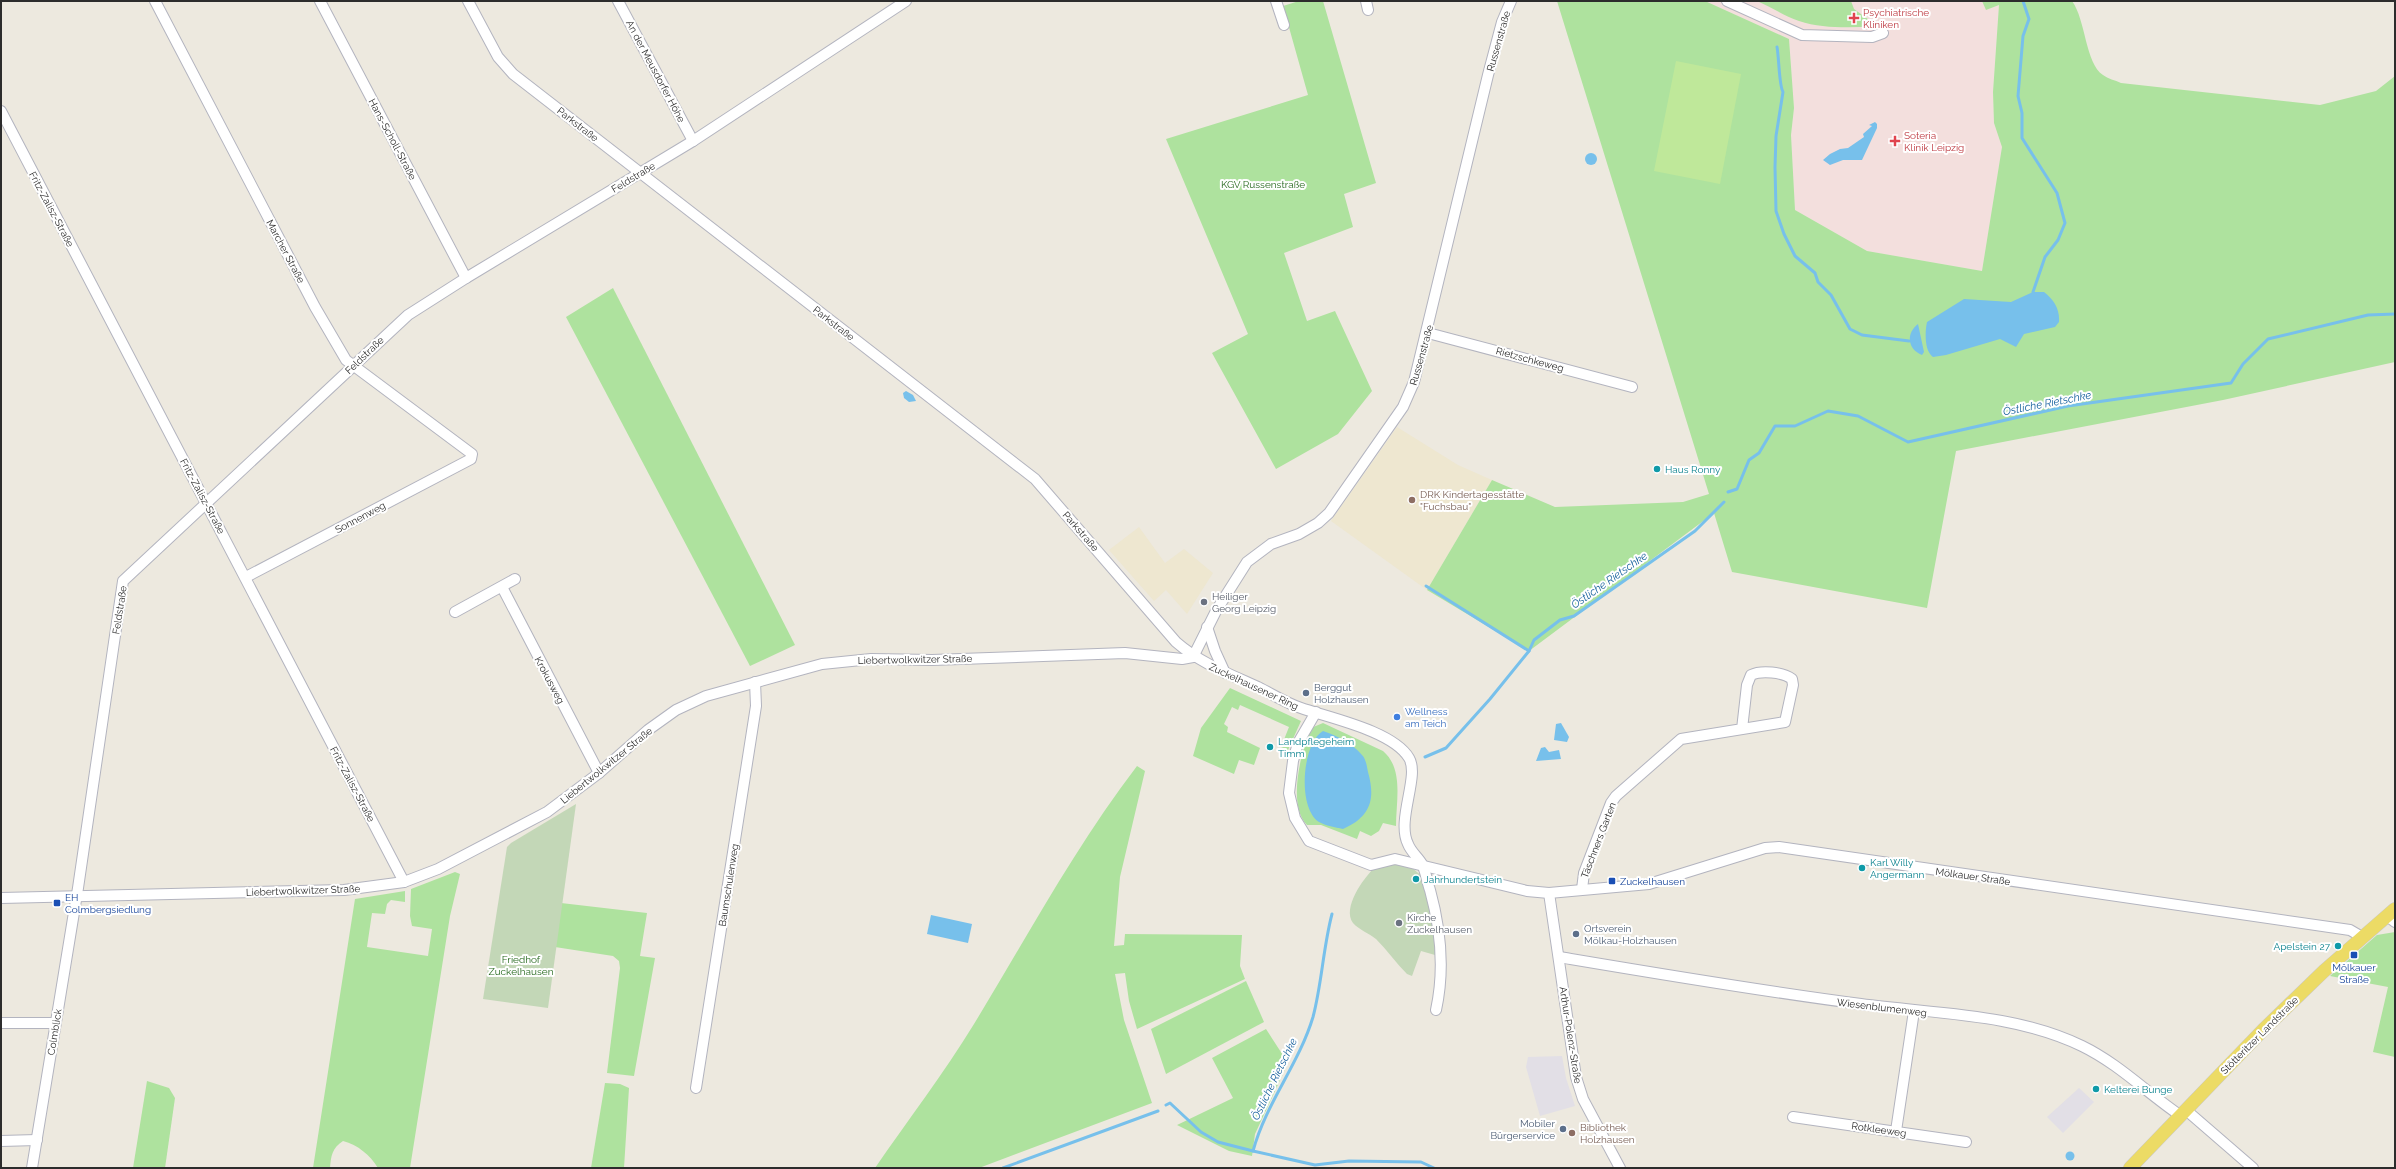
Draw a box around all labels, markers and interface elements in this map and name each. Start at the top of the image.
place label: Psychiatrische Kliniken [1863,7,1929,30]
street label: Russenstraße [1485,10,1512,73]
marker: Psychiatrische Kliniken [1848,12,1860,24]
street label: An der Meusdorfer Höhe [624,18,687,124]
street label: Hans-Scholl-Straße [367,97,419,182]
street label: Parkstraße [555,105,600,144]
place label: Soteria Klinik Leipzig [1904,130,1964,153]
marker: Soteria Klinik Leipzig [1889,135,1901,147]
street label: Feldstraße [609,160,657,195]
street label: Fritz-Zalisz-Straße [27,170,76,249]
park label: KGV Russenstraße [1221,179,1305,190]
street label: Marcher Straße [264,218,307,285]
street label: Parkstraße [811,304,856,343]
street label: Russenstraße [1408,324,1435,387]
street label: Feldstraße [343,334,386,376]
street label: Rietzschkeweg [1495,345,1565,374]
water label: Östliche Rietschke [2002,389,2093,418]
street label: Fritz-Zalisz-Straße [178,457,227,536]
marker: Haus Ronny [1652,464,1662,474]
place label: Haus Ronny [1665,464,1721,475]
place label: DRK Kindertagesstätte "Fuchsbau" [1420,489,1524,512]
marker: DRK Kindertagesstätte "Fuchsbau" [1407,495,1417,505]
street label: Sonnenweg [333,500,387,535]
street label: Parkstraße [1060,509,1101,553]
water label: Östliche Rietschke [1569,549,1650,611]
street label: Feldstraße [110,585,129,635]
place label: Heiliger Georg Leipzig [1212,591,1276,614]
marker: Heiliger Georg Leipzig [1199,597,1209,607]
street label: Liebertwolkwitzer Straße [858,653,972,666]
street label: Krokusweg [533,655,567,706]
street label: Zuckelhausener Ring [1207,661,1300,712]
place label: Berggut Holzhausen [1314,682,1369,705]
marker: Berggut Holzhausen [1301,688,1311,698]
place label: Wellness am Teich [1405,706,1448,729]
marker: Wellness am Teich [1392,712,1402,722]
street label: Liebertwolkwitzer Straße [558,725,654,806]
place label: Landpflegeheim Timm [1278,736,1354,759]
marker: Landpflegeheim Timm [1265,742,1275,752]
street label: Fritz-Zalisz-Straße [328,745,377,824]
street label: Täschners Garten [1579,801,1618,880]
street label: Baumschulenweg [717,843,740,927]
place label: Karl Willy Angermann [1870,857,1925,880]
marker: Karl Willy Angermann [1857,863,1867,873]
street label: Mölkauer Straße [1935,866,2011,887]
marker: Jahrhundertstein [1411,874,1421,884]
place label: Jahrhundertstein [1424,874,1502,885]
marker: Zuckelhausen [1607,876,1617,886]
place label: Zuckelhausen [1620,876,1685,887]
street label: Liebertwolkwitzer Straße [246,883,361,898]
place label: EH Colmbergsiedlung [65,892,151,915]
marker: EH Colmbergsiedlung [52,898,62,908]
place label: Kirche Zuckelhausen [1407,912,1472,935]
marker: Kirche Zuckelhausen [1394,918,1404,928]
place label: Ortsverein Mölkau-Holzhausen [1584,923,1677,946]
marker: Ortsverein Mölkau-Holzhausen [1571,929,1581,939]
place label: Apelstein 27 [2273,941,2331,952]
marker: Apelstein 27 [2333,941,2343,951]
marker: Mölkauer Straße [2349,950,2359,960]
park label: Friedhof Zuckelhausen [489,954,554,977]
place label: Mölkauer Straße [2332,962,2376,985]
street label: Arthur-Polenz-Straße [1557,986,1584,1084]
street label: Stötteritzer Landstraße [2218,994,2300,1076]
street label: Wiesenblumenweg [1836,997,1928,1018]
street label: Colmblick [45,1008,64,1056]
water label: Östliche Rietschke [1249,1036,1300,1122]
marker: Kelterei Bunge [2091,1084,2101,1094]
place label: Kelterei Bunge [2104,1084,2172,1095]
place label: Mobiler Bürgerservice [1490,1118,1555,1141]
street label: Rotkleeweg [1851,1120,1907,1139]
place label: Bibliothek Holzhausen [1580,1122,1635,1145]
marker: Mobiler Bürgerservice [1558,1124,1568,1134]
marker: Bibliothek Holzhausen [1567,1128,1577,1138]

